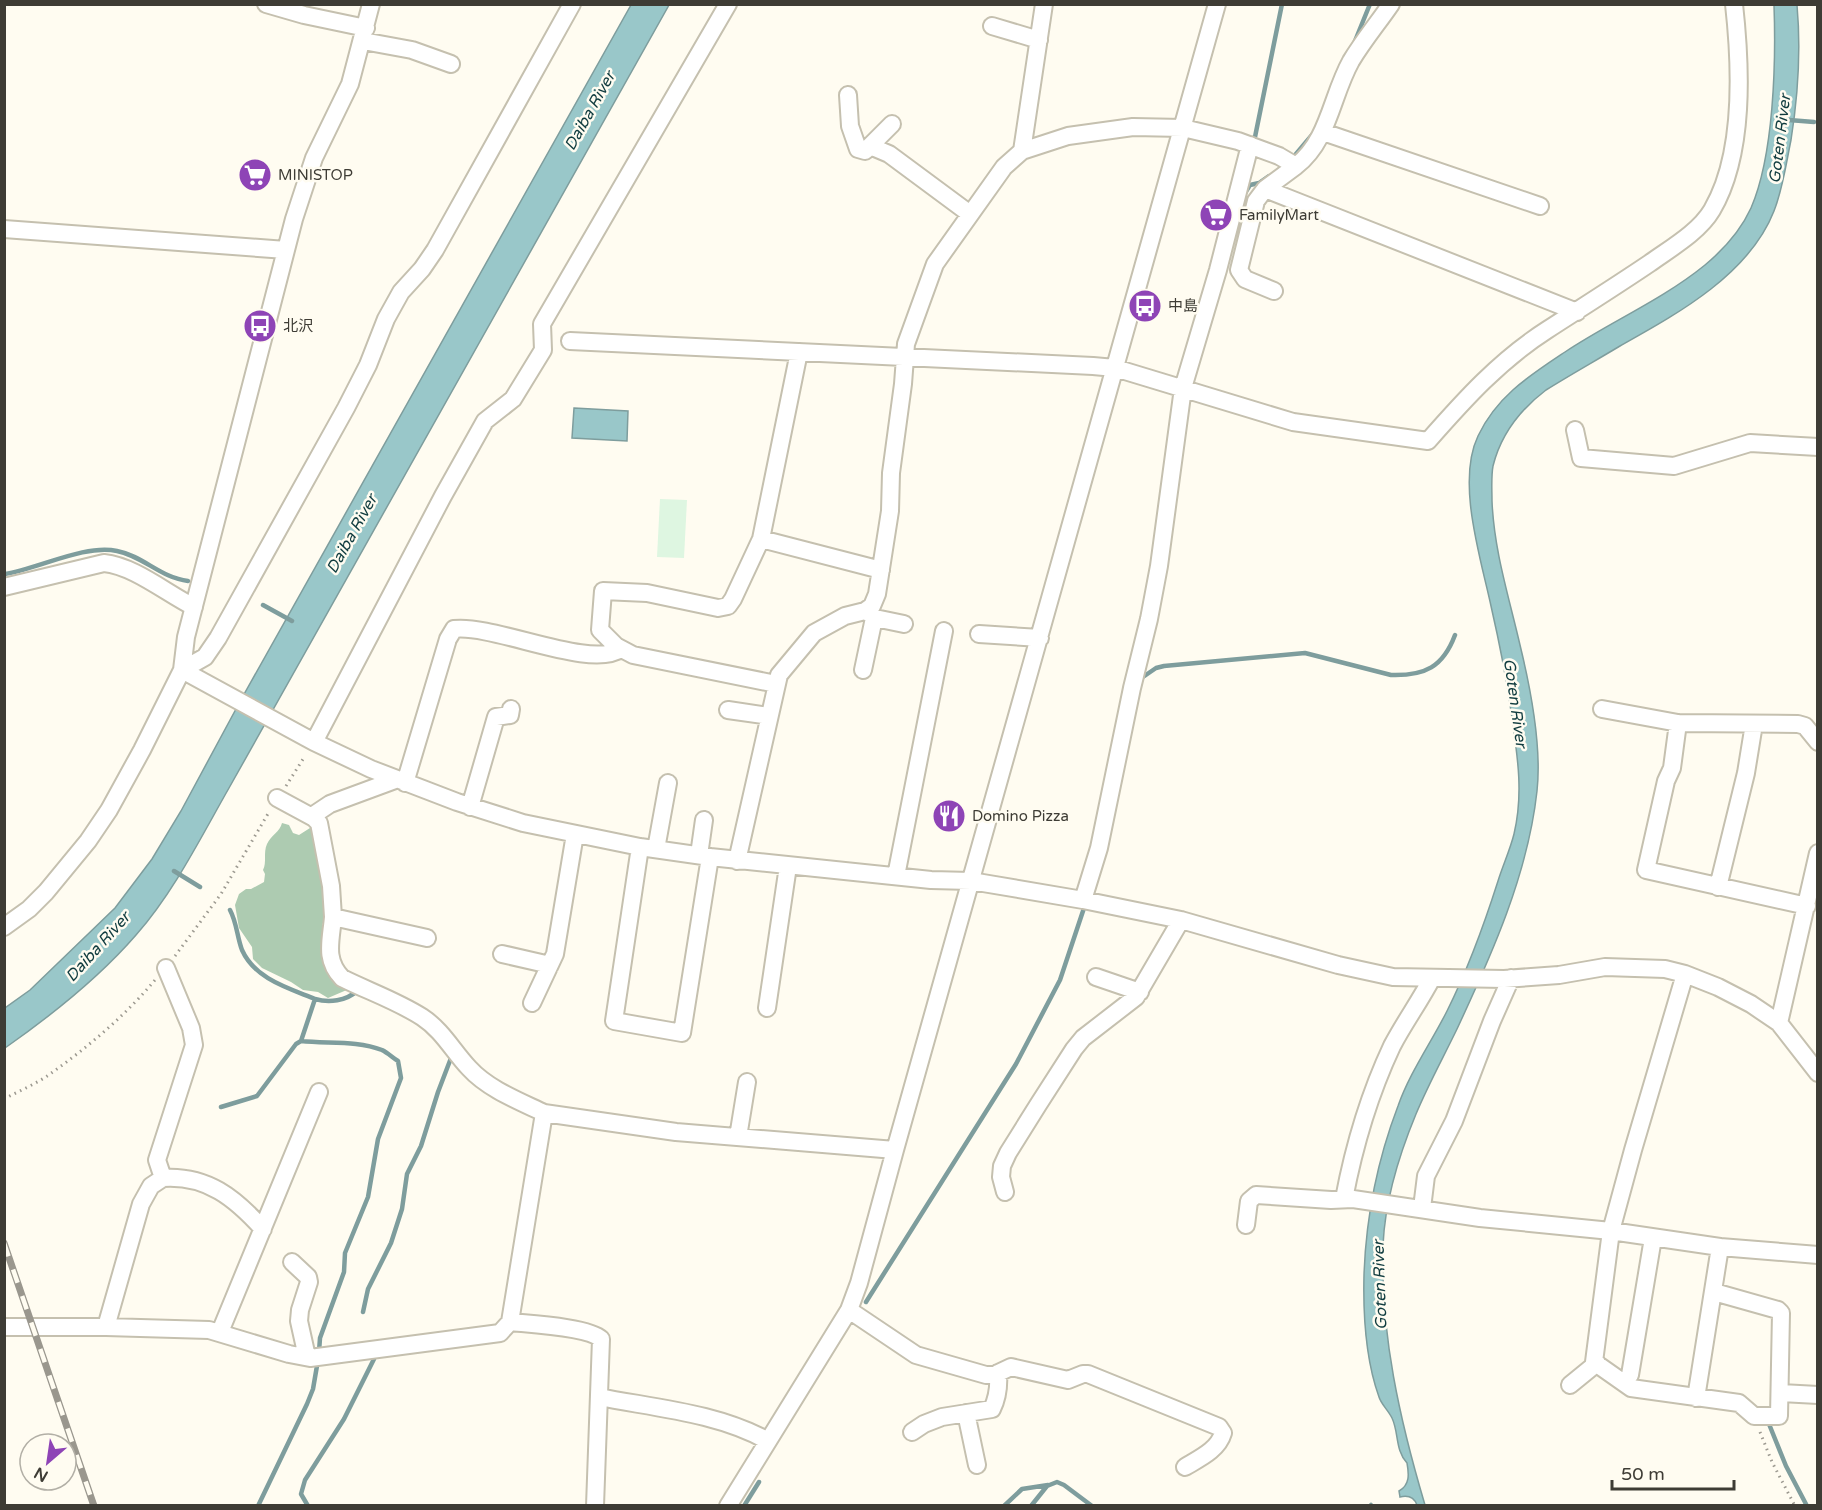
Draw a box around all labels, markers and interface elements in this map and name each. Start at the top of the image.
water label: Daiba River [560,66,621,154]
water label: Goten River [1765,91,1796,185]
supermarket icon: MINISTOP [237,157,273,193]
place label: MINISTOP [278,166,353,184]
supermarket icon: FamilyMart [1198,197,1234,233]
place label: FamilyMart [1239,206,1319,224]
bus stop icon: 中島 [1127,288,1163,324]
place label: 中島 [1168,297,1198,315]
bus stop icon: 北沢 [242,308,278,344]
place label: 北沢 [283,317,313,335]
water label: Daiba River [322,489,383,577]
water label: Goten River [1499,657,1531,751]
restaurant icon: Domino Pizza [931,798,967,834]
place label: Domino Pizza [972,807,1069,825]
water label: Daiba River [61,907,136,986]
water label: Goten River [1368,1238,1392,1330]
north arrow [18,1432,78,1492]
scale bar [1612,1453,1734,1491]
text: N [31,1462,52,1486]
text: 50 m [1621,1463,1665,1485]

